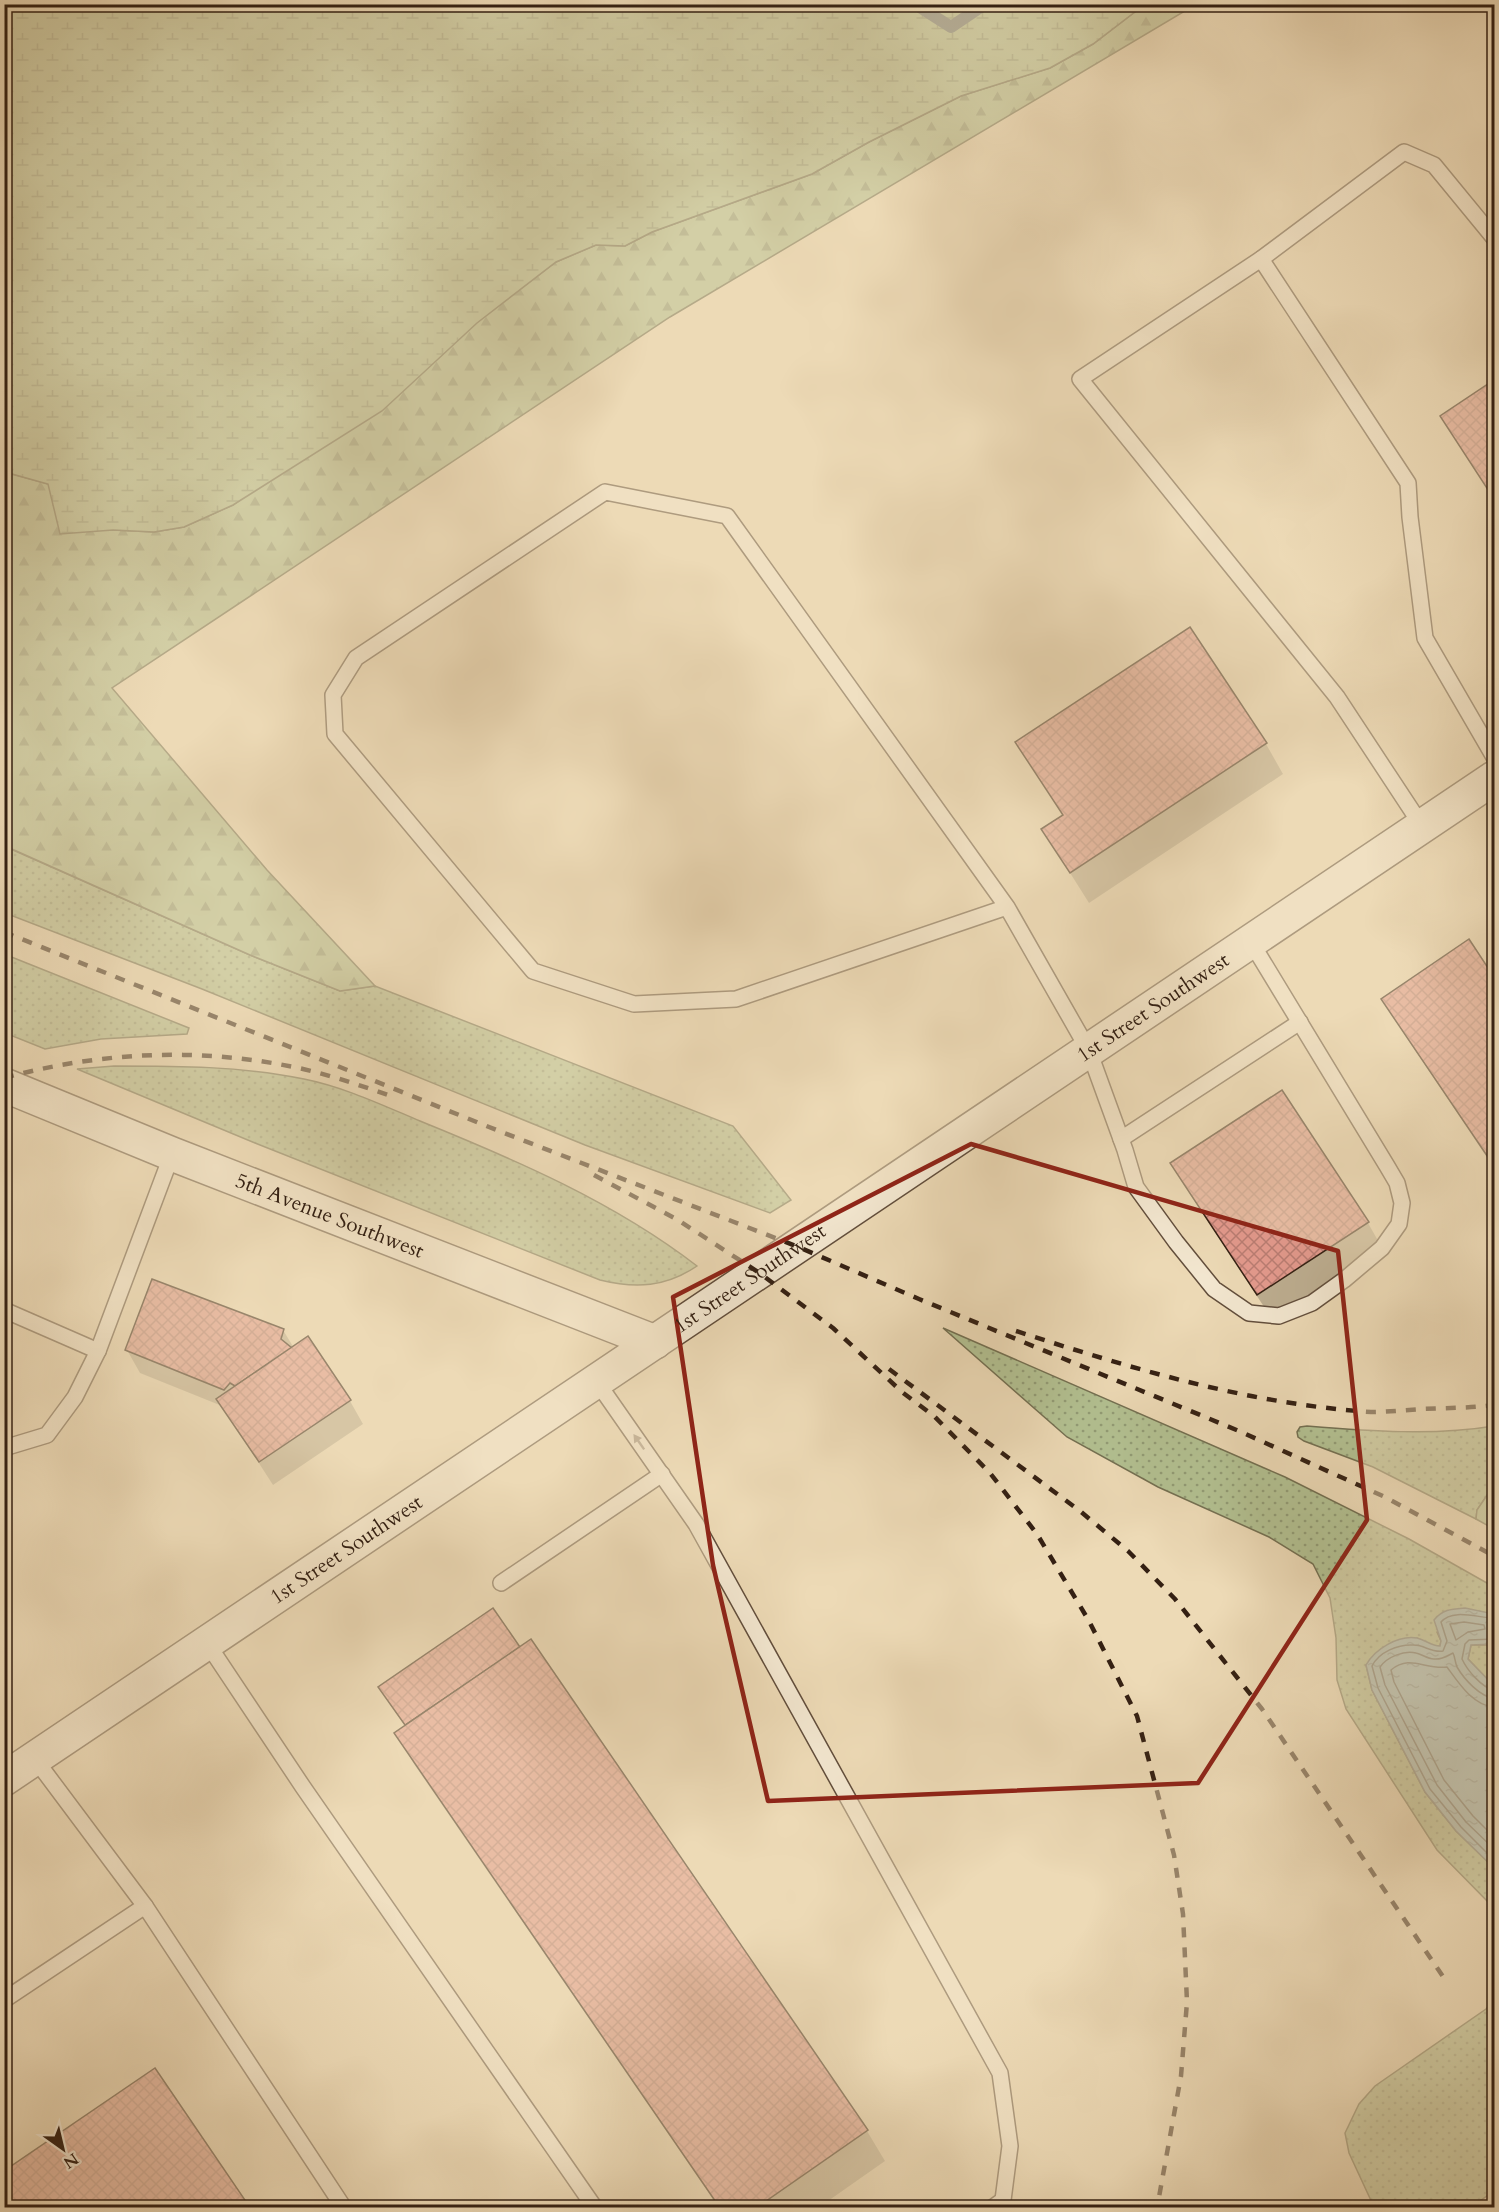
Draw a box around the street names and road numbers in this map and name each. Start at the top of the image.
street label: 1st Street Southwest [1071,946,1235,1069]
street label: 5th Avenue Southwest [231,1166,428,1266]
street label: 1st Street Southwest [668,1217,832,1340]
street label: 1st Street Southwest [264,1488,429,1611]

